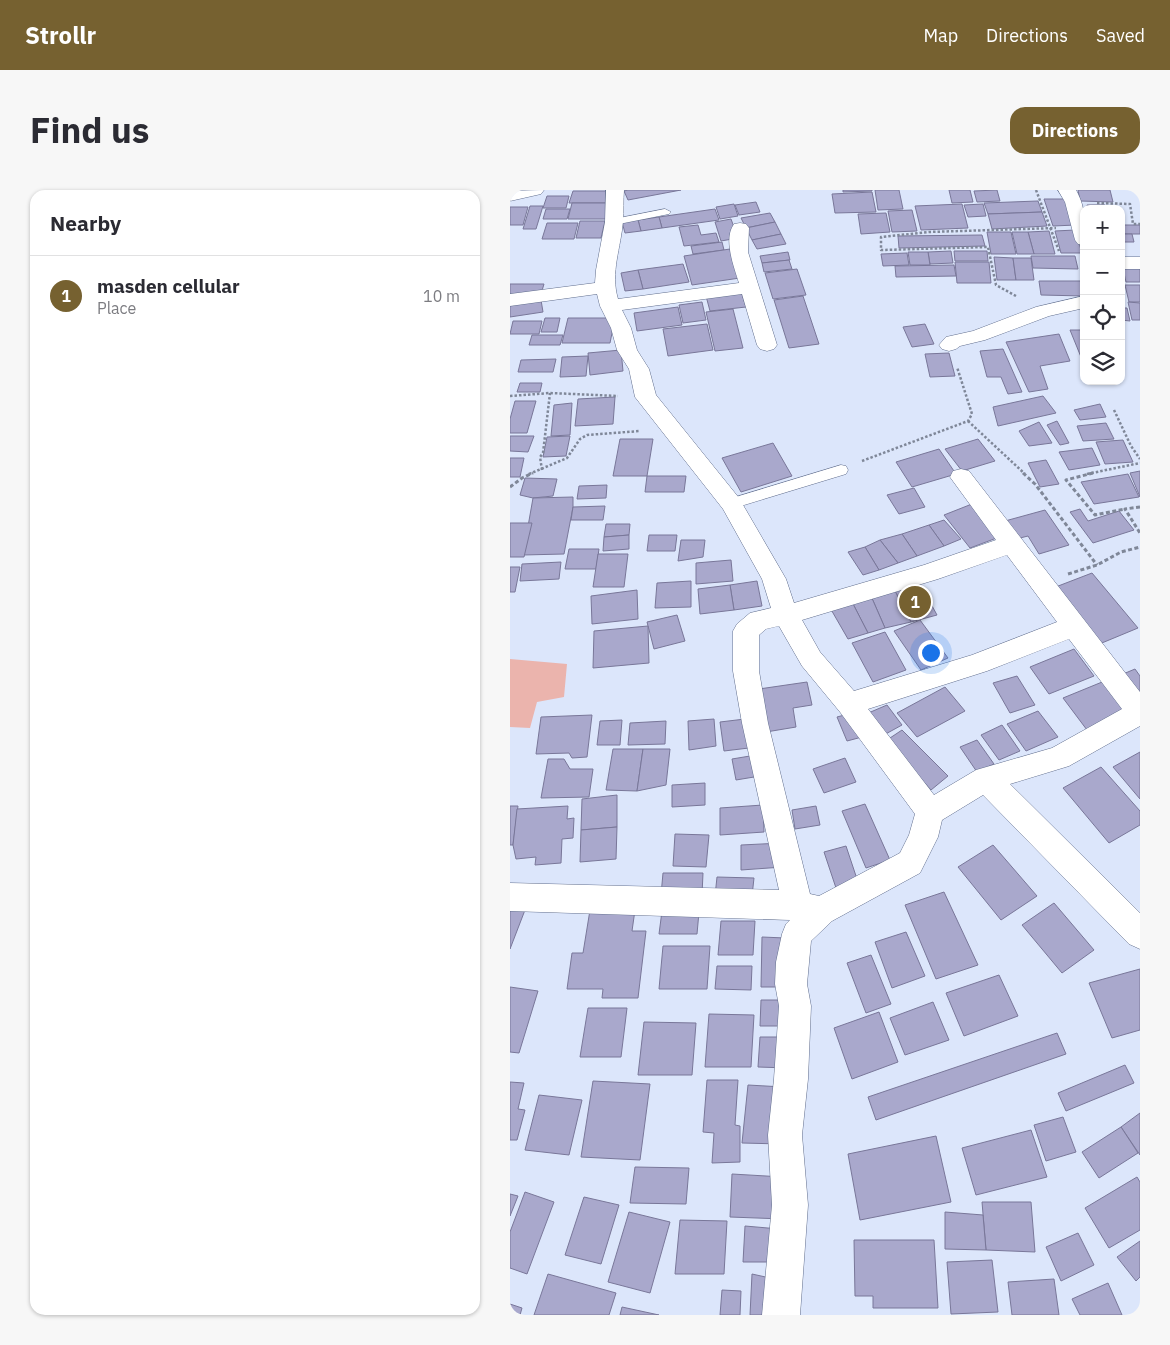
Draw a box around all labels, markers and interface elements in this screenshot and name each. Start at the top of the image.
text: Strollr [25,19,96,51]
text: Map [923,24,958,47]
text: Directions [986,24,1068,47]
text: Saved [1096,24,1145,47]
text: Find us [30,107,149,153]
button: Directions [1010,107,1140,154]
map controls [1080,205,1125,385]
button: + [1080,205,1125,250]
text: Nearby [50,209,121,237]
button: − [1080,250,1125,295]
text: masden cellular [97,274,240,298]
text: 1 [61,286,71,306]
text: 10 m [423,286,460,306]
button: locate [1080,295,1125,340]
text: Place [97,298,136,318]
button: layers [1080,340,1125,385]
pin: 1 [899,583,931,621]
your location [918,640,944,666]

